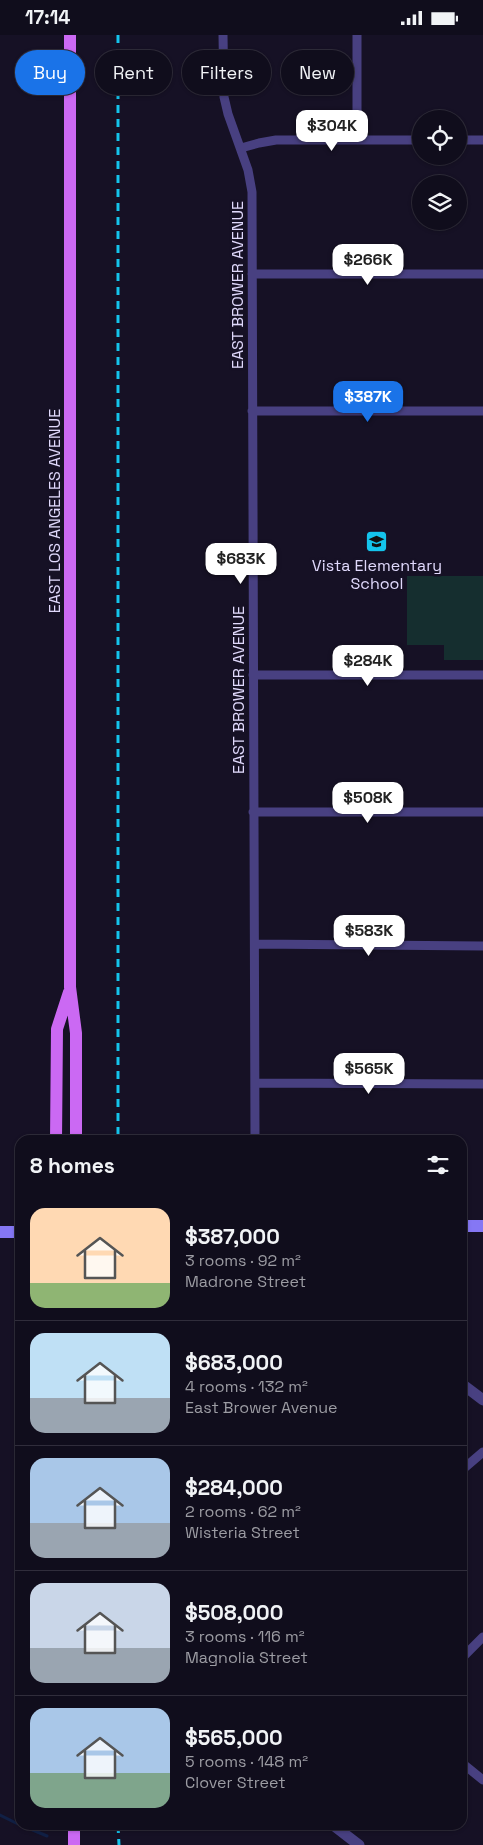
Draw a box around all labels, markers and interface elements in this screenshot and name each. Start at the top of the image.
text: 17:14 [25,5,70,30]
chip: Buy [15,50,85,95]
chip: Rent [95,50,172,95]
chip: Filters [182,50,271,95]
chip: New [281,50,354,95]
pin: $304K [297,109,367,152]
map controls [412,110,467,230]
button: locate [412,110,467,165]
text: $304K [307,115,357,136]
button: layers [412,175,467,230]
street label: EAST BROWER AVENUE [227,201,248,369]
pin: $266K [333,243,403,286]
text: $266K [344,249,393,270]
pin: $387K [333,381,403,423]
text: $387K [344,386,392,407]
street label: EAST LOS ANGELES AVENUE [44,409,65,613]
school or university icon: Vista Elementary School [365,529,389,553]
pin: $683K [206,543,276,585]
text: $683K [217,548,265,569]
place label: Vista Elementary School [312,555,442,594]
street label: EAST BROWER AVENUE [228,606,249,774]
pin: $284K [333,645,403,687]
text: $284K [344,650,393,671]
pin: $508K [333,781,403,824]
text: $508K [343,787,393,808]
pin: $583K [334,915,404,957]
text: $583K [345,920,393,941]
pin: $565K [334,1053,404,1095]
text: $565K [345,1058,393,1079]
icon: filters [424,1151,452,1179]
text: 8 homes [30,1152,115,1179]
text: $387,000 [185,1223,280,1250]
icon: home [70,1228,130,1288]
text: 3 rooms · 92 m² [185,1250,301,1271]
text: Madrone Street [185,1271,306,1292]
text: $683,000 [185,1349,283,1376]
icon: home [70,1353,130,1413]
text: 4 rooms · 132 m² [185,1376,308,1397]
text: East Brower Avenue [185,1397,338,1418]
text: $284,000 [185,1474,283,1501]
icon: home [70,1478,130,1538]
text: 2 rooms · 62 m² [185,1501,301,1522]
text: Wisteria Street [185,1522,300,1543]
text: $508,000 [185,1599,283,1626]
icon: home [70,1603,130,1663]
text: 3 rooms · 116 m² [185,1626,305,1647]
text: Magnolia Street [185,1647,308,1668]
text: $565,000 [185,1724,283,1751]
icon: home [70,1728,130,1788]
text: 5 rooms · 148 m² [185,1751,308,1772]
text: Clover Street [185,1772,286,1793]

